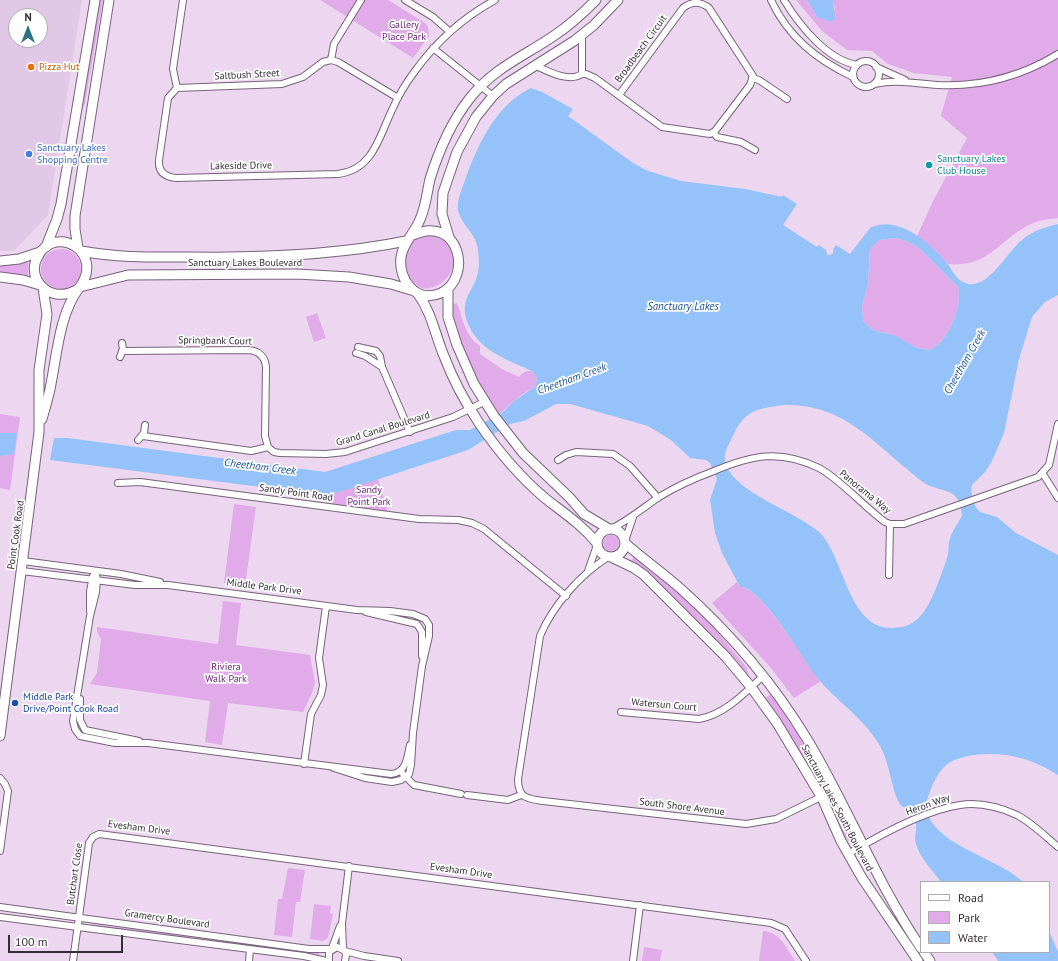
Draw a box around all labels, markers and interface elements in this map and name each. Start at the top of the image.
north arrow [8,8,48,48]
text: N [24,10,32,24]
street label: Broadbeach Circuit [612,13,670,85]
park label: Gallery Place Park [382,19,426,42]
place label: Pizza Hut [39,61,79,73]
marker: Pizza Hut [26,62,36,72]
street label: Saltbush Street [214,67,280,83]
place label: Sanctuary Lakes Shopping Centre [37,142,108,166]
marker: Sanctuary Lakes Shopping Centre [24,149,34,159]
place label: Sanctuary Lakes Club House [937,153,1006,176]
street label: Lakeside Drive [210,159,272,173]
marker: Sanctuary Lakes Club House [924,160,934,170]
street label: Sanctuary Lakes Boulevard [188,257,302,269]
water label: Sanctuary Lakes [647,300,719,314]
water label: Cheetham Creek [941,327,989,397]
street label: Springbank Court [178,334,252,348]
water label: Cheetham Creek [536,360,608,398]
street label: Grand Canal Boulevard [335,409,431,449]
water label: Cheetham Creek [223,456,297,478]
street label: Panorama Way [837,468,893,516]
street label: Sandy Point Road [258,482,334,504]
park label: Sandy Point Park [347,484,391,508]
street label: Point Cook Road [5,500,27,570]
street label: Middle Park Drive [226,576,302,598]
park label: Riviera Walk Park [205,661,247,684]
place label: Middle Park Drive/Point Cook Road [23,691,118,714]
street label: Watersun Court [631,696,697,714]
marker: Middle Park Drive/Point Cook Road [10,698,20,708]
street label: Sanctuary Lakes South Boulevard [798,743,876,873]
street label: Heron Way [904,791,952,819]
street label: South Shore Avenue [639,796,725,818]
street label: Evesham Drive [107,818,171,838]
street label: Butchart Close [65,842,85,906]
street label: Evesham Drive [429,861,493,881]
legend [920,881,1050,953]
text: Road [958,890,983,905]
street label: Gramercy Boulevard [124,907,210,931]
text: Park [958,910,980,925]
scale bar [10,927,125,953]
text: Water [958,930,988,945]
text: 100 m [15,934,48,949]

